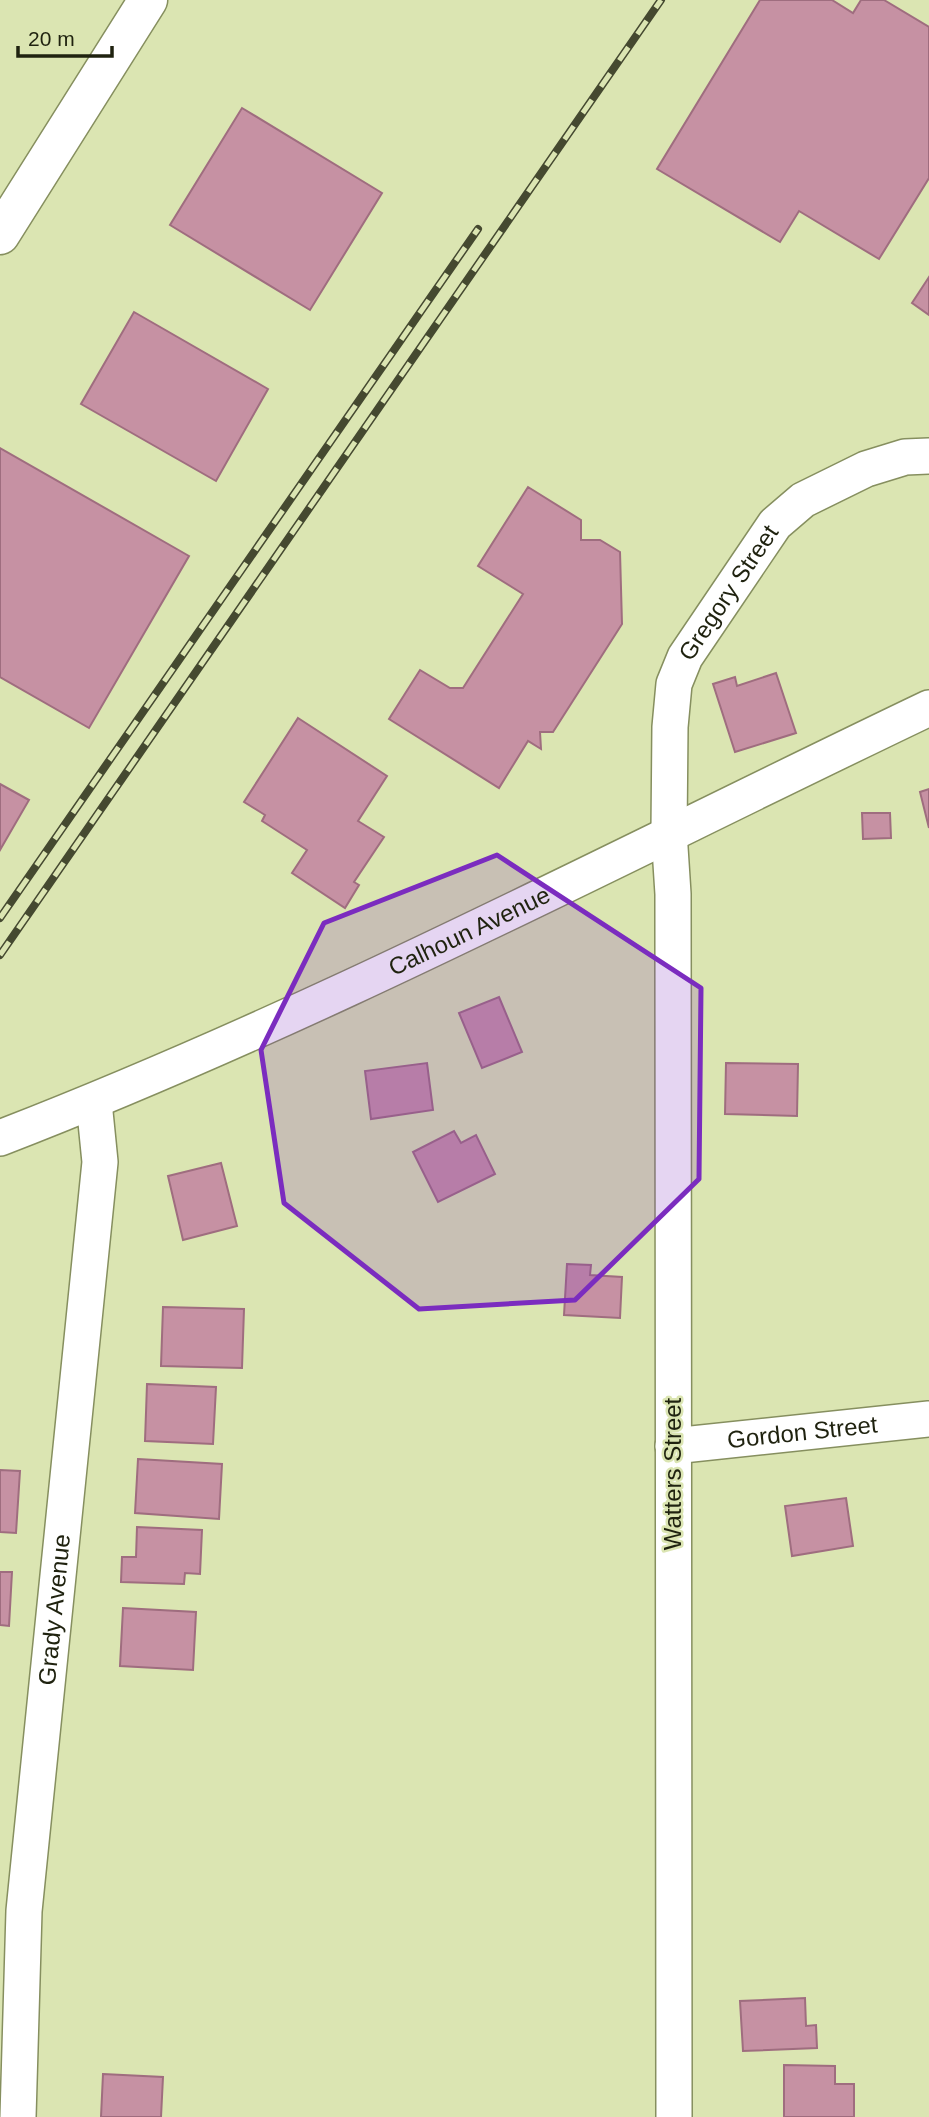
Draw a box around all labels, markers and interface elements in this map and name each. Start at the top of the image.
scale bar [18,14,112,58]
text: 20 m [28,27,75,50]
street label: Gregory Street [673,519,784,665]
street label: Calhoun Avenue [384,881,554,981]
street label: Watters Street [659,1397,686,1550]
street label: Gordon Street [726,1410,879,1453]
street label: Grady Avenue [33,1533,75,1686]

